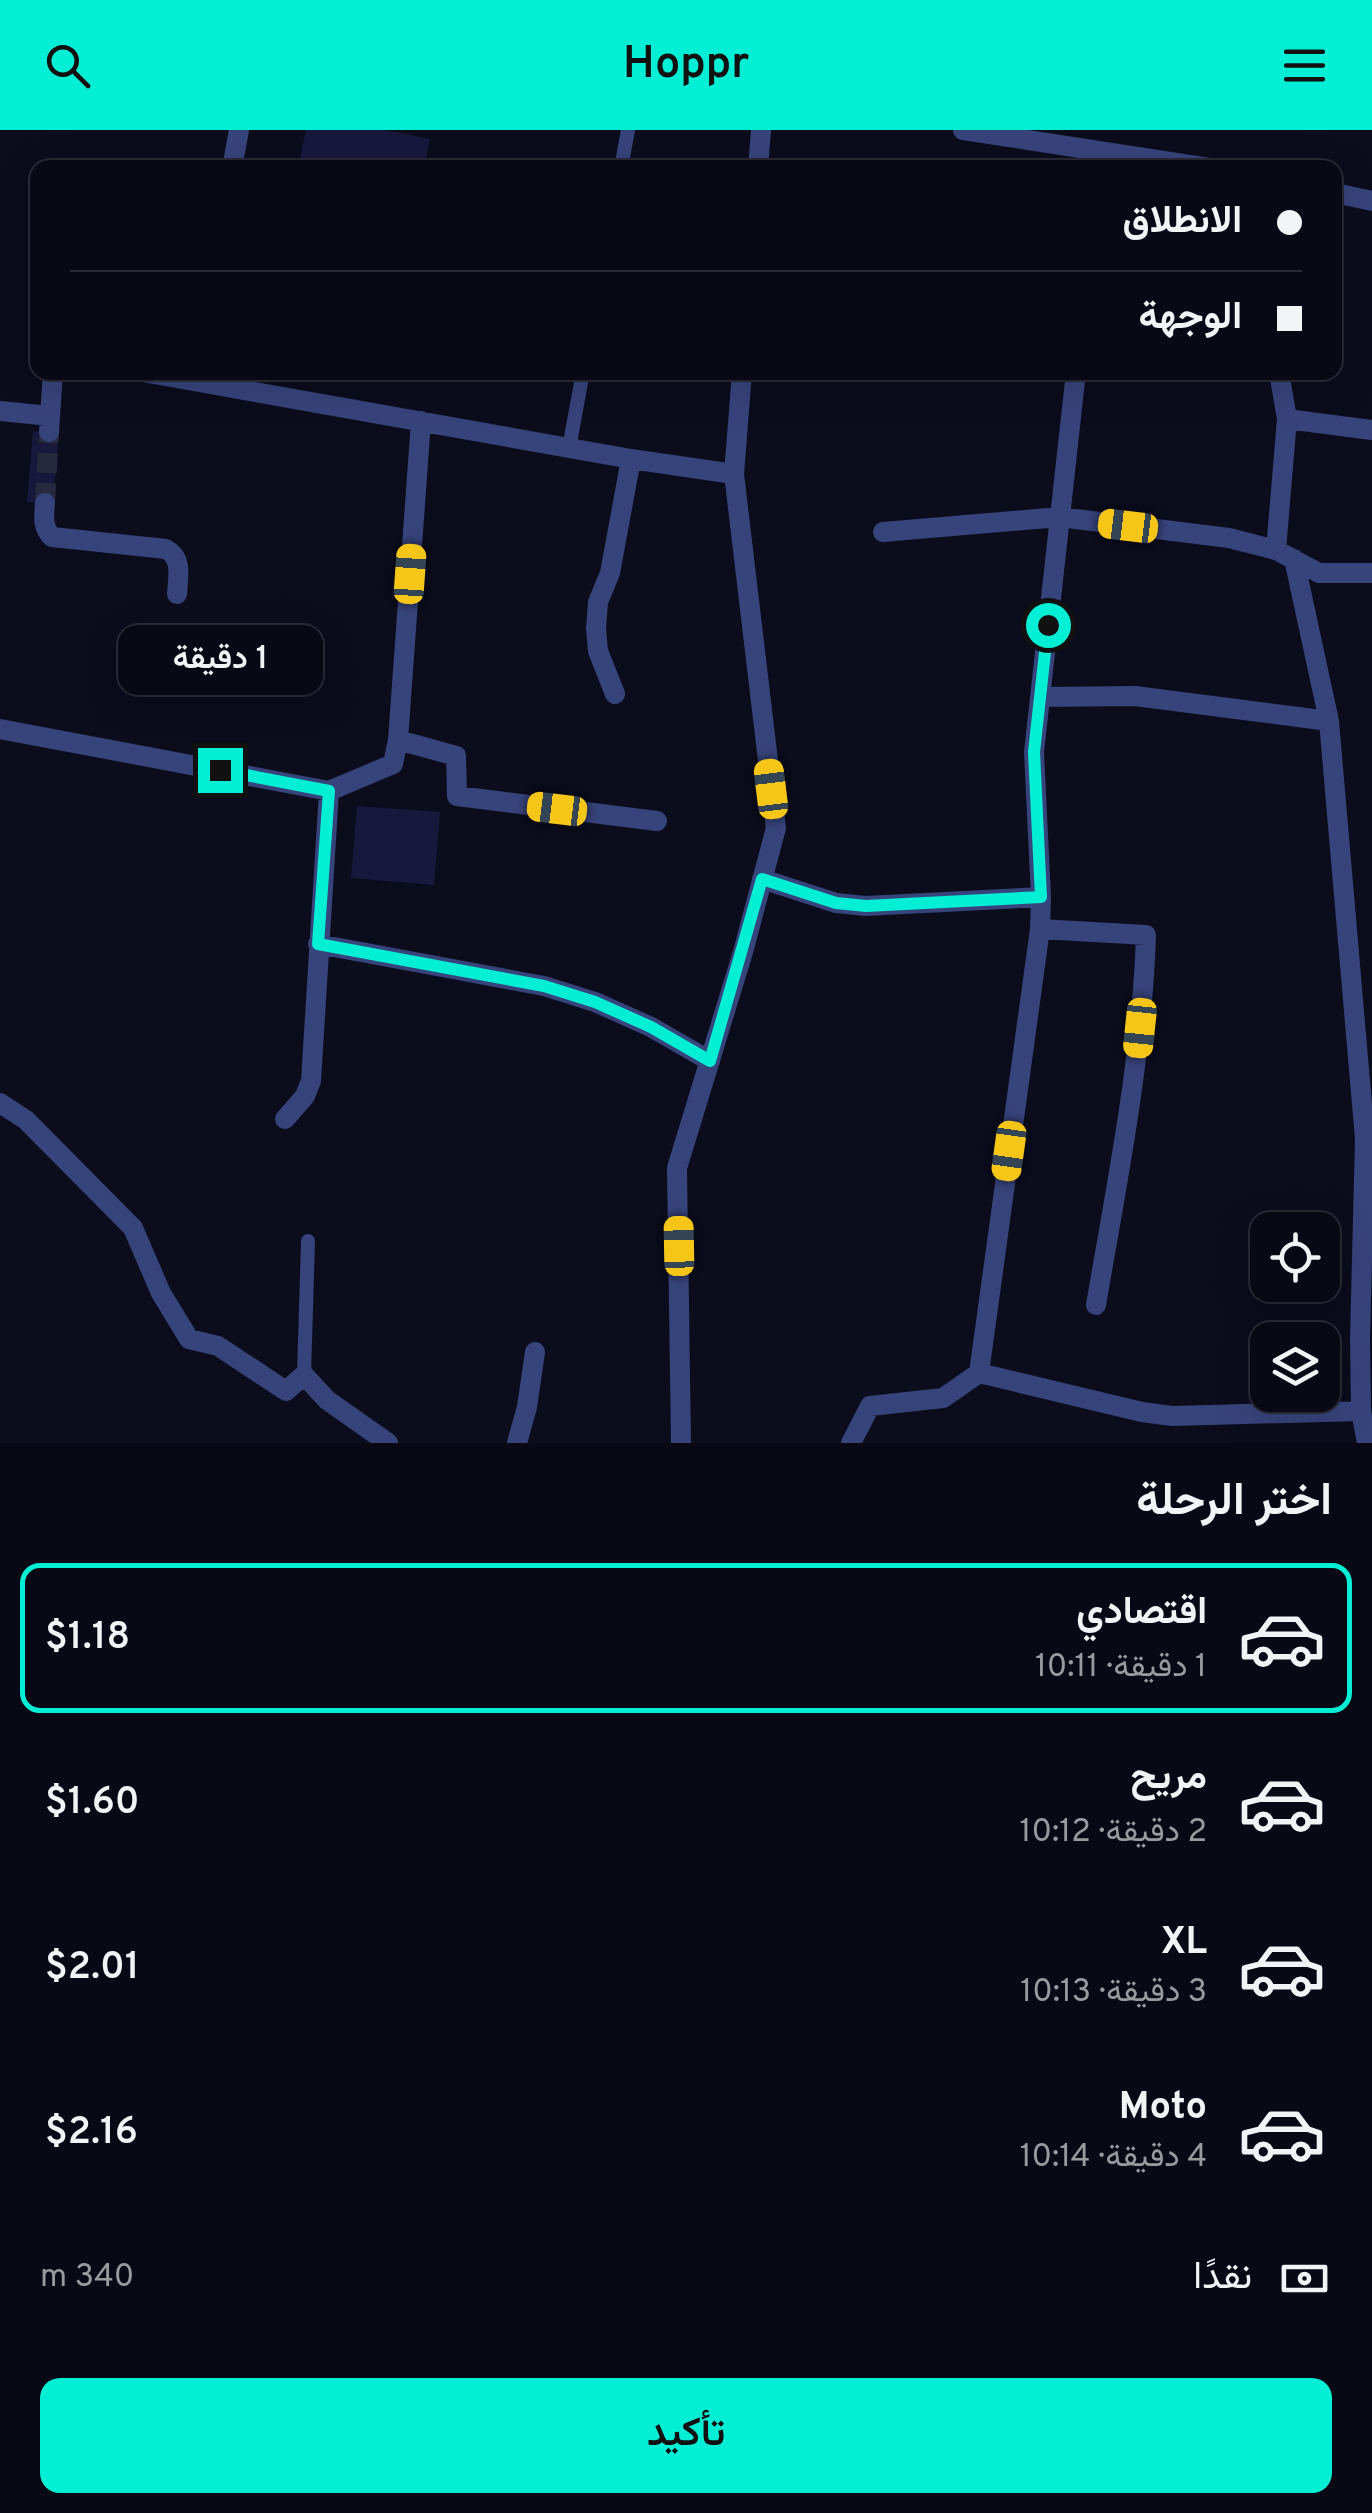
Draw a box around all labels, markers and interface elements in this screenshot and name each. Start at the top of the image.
text: Hoppr [623,37,749,94]
icon: search [40,38,95,93]
icon: menu [1277,38,1332,93]
text: الانطلاق [1123,198,1242,247]
text: الوجهة [1139,294,1242,343]
car [1096,507,1160,545]
car [393,543,427,605]
route start [1026,603,1071,648]
callout: 1 دقيقة [118,625,322,695]
text: 1 دقيقة [173,640,268,680]
route end [198,748,243,793]
car [752,757,790,821]
car [525,790,589,828]
car [1122,997,1158,1059]
car [990,1119,1028,1183]
map controls [1250,1212,1340,1412]
button: locate [1250,1212,1340,1302]
car [663,1216,695,1276]
button: layers [1250,1322,1340,1412]
text: اختر الرحلة [1136,1474,1332,1531]
text: اقتصادي [1076,1589,1207,1638]
icon: car [1237,1593,1327,1683]
text: $1.18 [45,1614,130,1663]
text: 1 دقيقة · 10:11 [1035,1648,1207,1688]
text: مريح [1131,1754,1207,1803]
icon: car [1237,1758,1327,1848]
text: $1.60 [45,1779,140,1828]
text: 2 دقيقة · 10:12 [1020,1813,1207,1853]
text: XL [1160,1919,1207,1968]
icon: car [1237,1923,1327,2013]
text: $2.01 [45,1944,140,1993]
text: 3 دقيقة · 10:13 [1020,1973,1207,2013]
text: Moto [1119,2084,1207,2133]
icon: car [1237,2088,1327,2178]
text: $2.16 [45,2109,138,2158]
text: 4 دقيقة · 10:14 [1020,2138,1207,2178]
icon: cash [1277,2251,1332,2306]
text: نقدًا [1193,2254,1252,2303]
text: 340 m [40,2258,134,2298]
button: تأكيد [40,2378,1332,2493]

